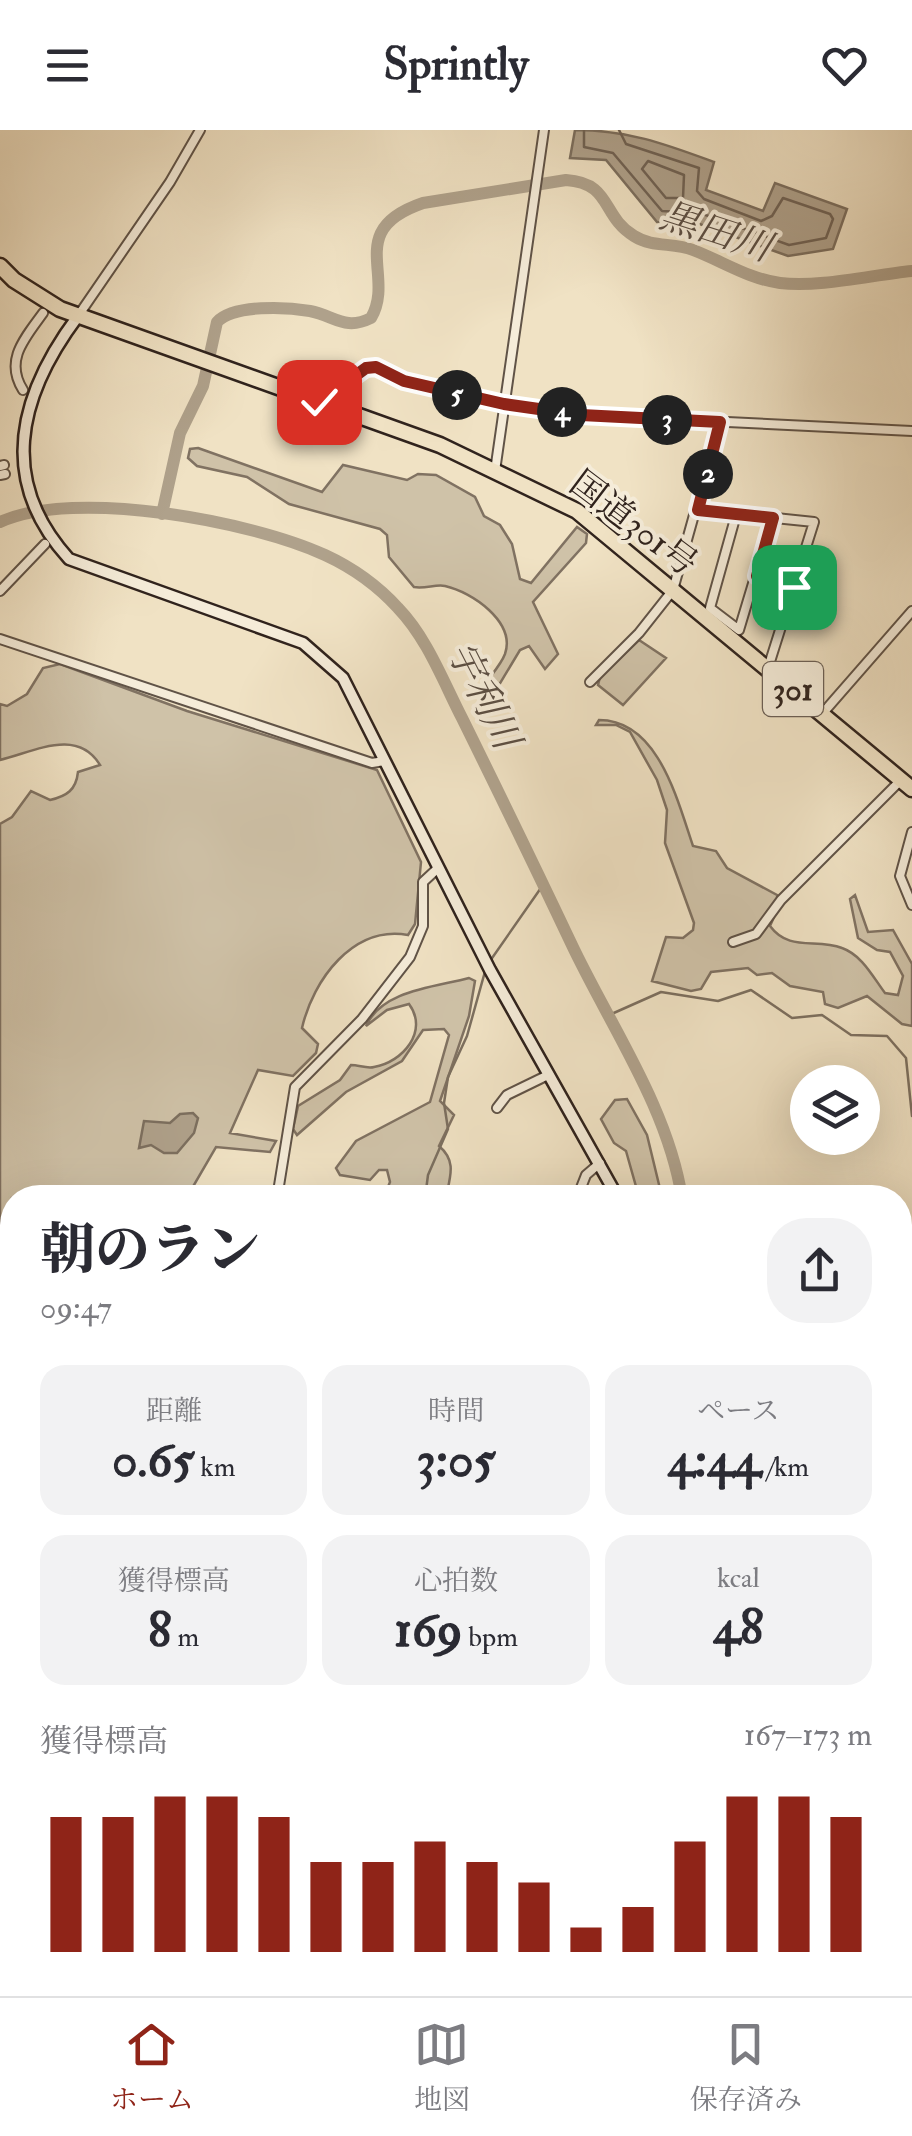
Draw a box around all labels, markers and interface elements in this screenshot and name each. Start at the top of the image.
text: Sprintly [383,37,529,93]
icon: menu [40,38,95,93]
icon: heart [817,38,872,93]
water label: 黒田川 [654,192,781,274]
pin [277,360,362,445]
pin: 5 [432,370,482,420]
icon: check [292,375,347,430]
text: 5 [451,377,463,412]
pin: 4 [537,387,587,437]
text: 4 [554,394,570,429]
pin: 3 [642,395,692,445]
text: 3 [662,402,672,437]
pin: 2 [683,449,733,499]
text: 2 [701,456,715,491]
street label: 国道301号 [561,461,706,586]
pin [752,545,837,630]
icon: arrive [767,560,822,615]
water label: 宇利川 [436,634,532,761]
road number: 301 [763,662,823,716]
map controls [790,1065,880,1155]
button: layers [790,1065,880,1155]
text: 朝のラン [40,1216,260,1285]
button: share [767,1218,872,1323]
text: 09:47 [40,1288,112,1328]
text: 距離 [146,1394,202,1429]
text: 時間 [428,1394,484,1429]
text: ペース [697,1394,780,1429]
text: 0.65 [112,1429,194,1492]
text: 3:05 [416,1429,496,1492]
text: 4:44 [668,1429,761,1492]
text: km [194,1450,235,1485]
text: /km [761,1450,809,1485]
text: kcal [717,1561,760,1596]
text: 獲得標高 [118,1564,230,1599]
text: 心拍数 [414,1564,498,1599]
text: 48 [713,1596,764,1659]
text: 8 [148,1599,172,1662]
text: 169 [394,1599,462,1662]
text: m [172,1620,199,1655]
text: bpm [462,1620,518,1655]
text: 167–173 m [744,1715,872,1755]
text: 獲得標高 [40,1722,168,1762]
tab: ホーム [110,2017,194,2118]
tab: 地図 [414,2017,470,2118]
tab: 保存済み [690,2017,802,2118]

